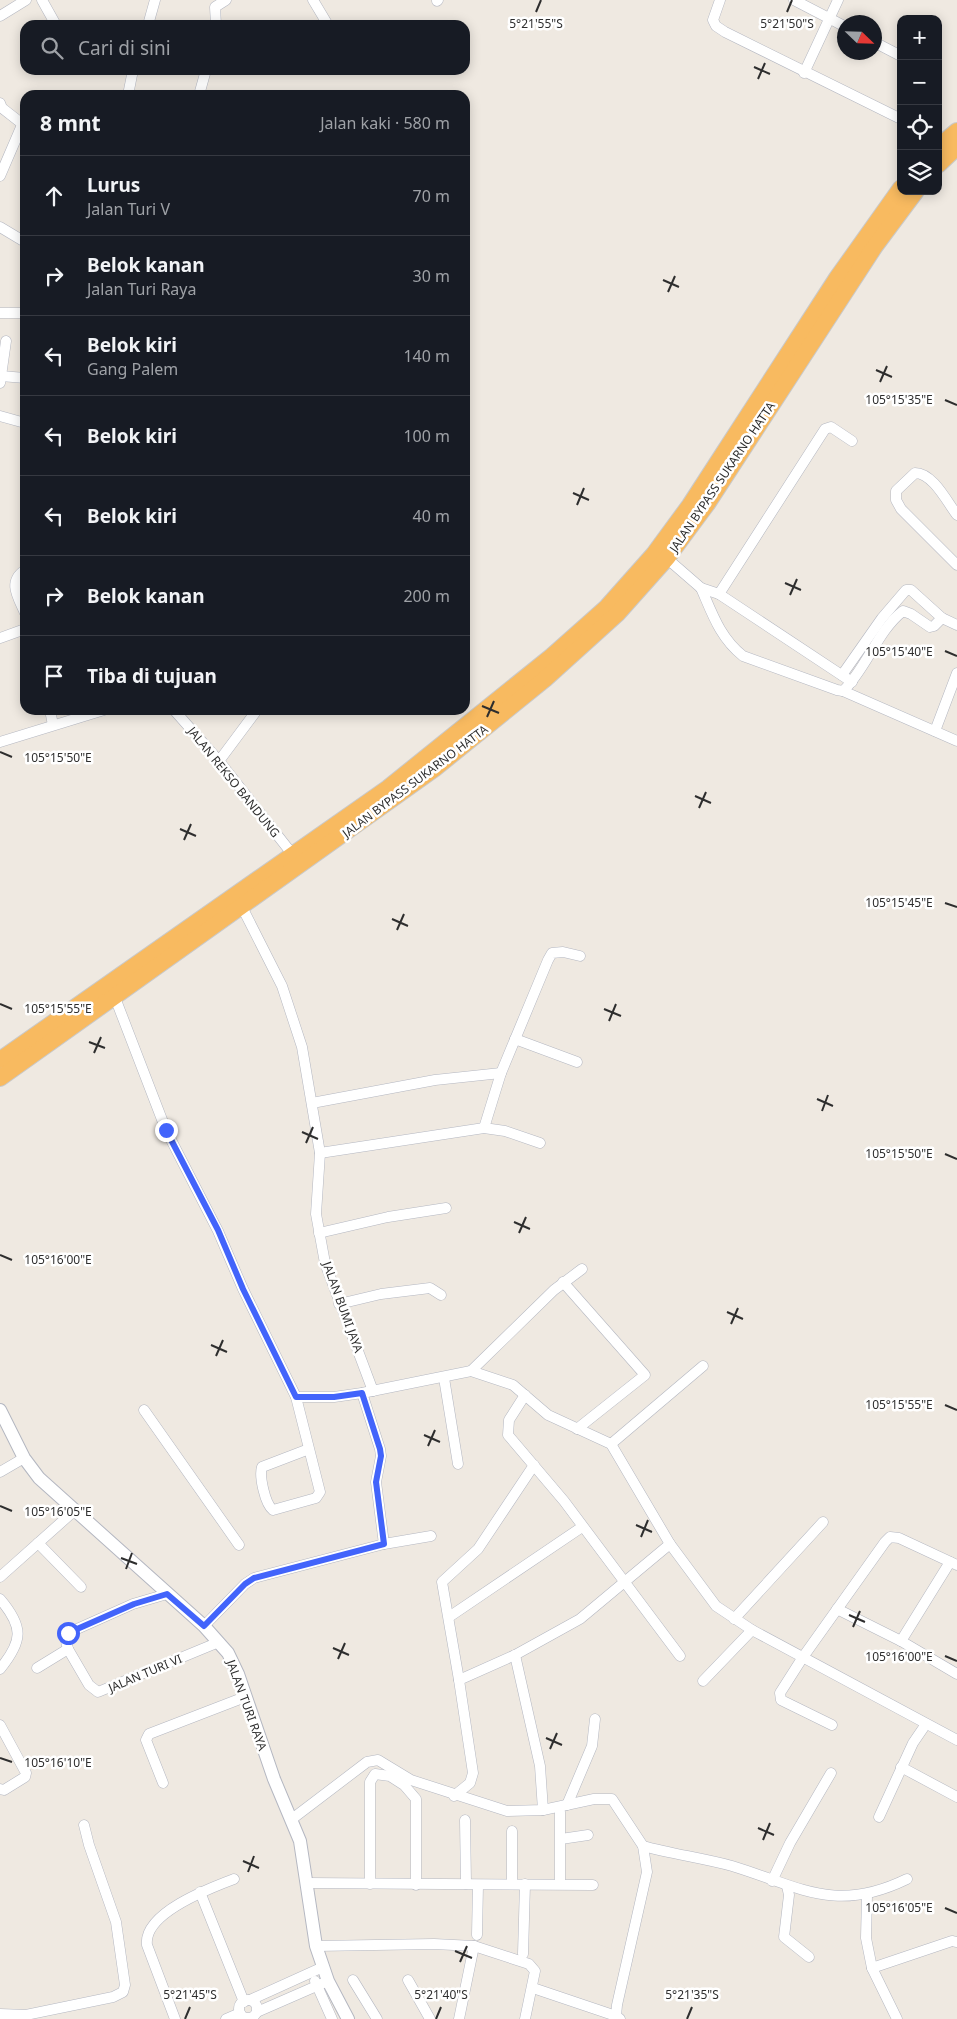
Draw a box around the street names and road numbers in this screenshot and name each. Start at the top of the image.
street label: JALAN BYPASS SUKARNO HATTA [665,398,779,556]
street label: JALAN BYPASS SUKARNO HATTA [338,720,491,842]
street label: JALAN REKSO BANDUNG [183,722,284,841]
street label: JALAN BUMI JAYA [318,1258,367,1355]
street label: JALAN TURI VI [105,1650,184,1697]
street label: JALAN TURI RAYA [222,1656,271,1753]

